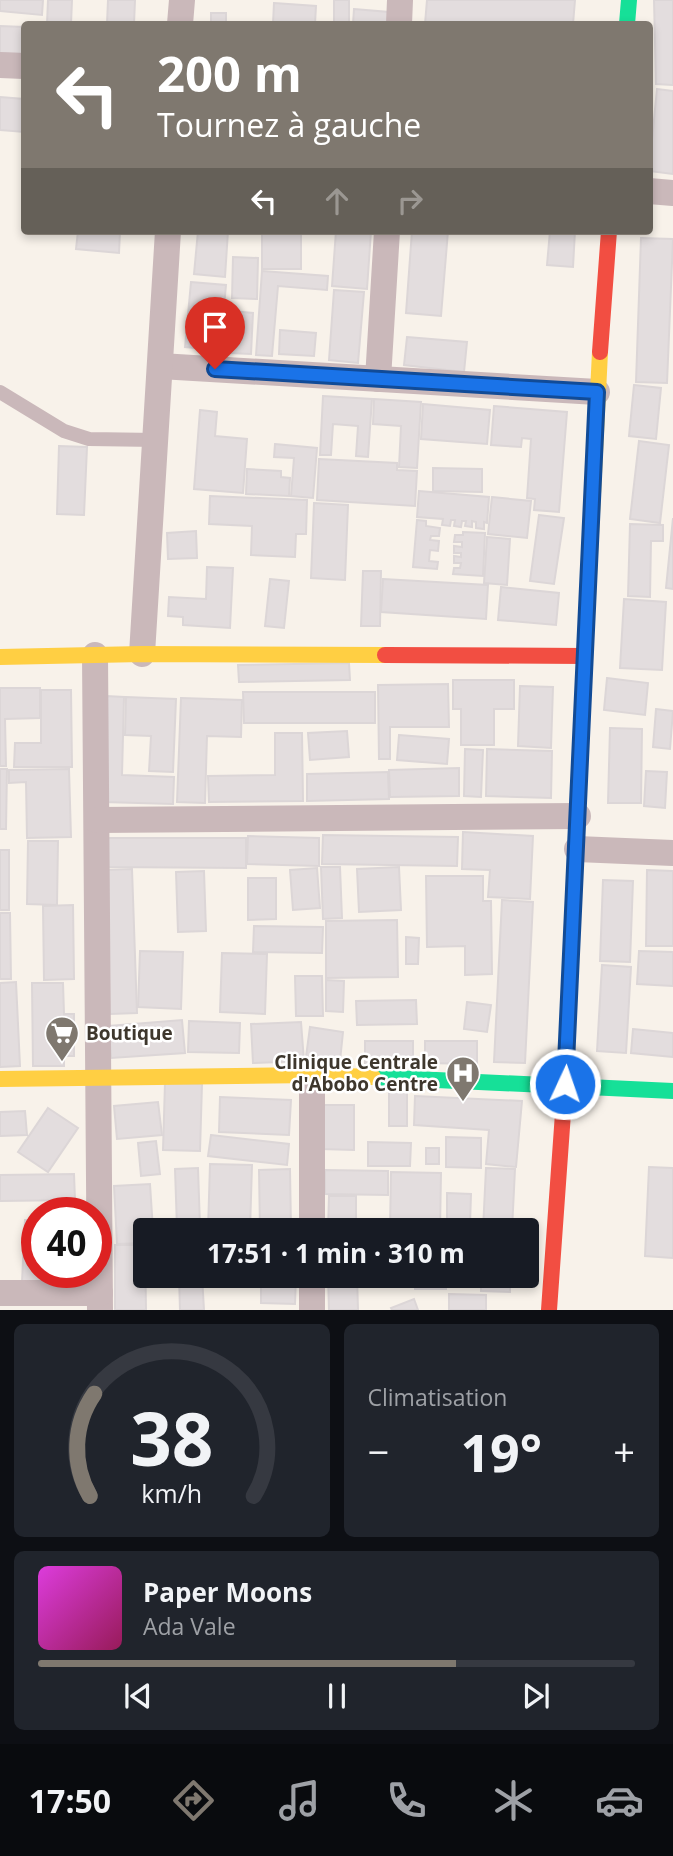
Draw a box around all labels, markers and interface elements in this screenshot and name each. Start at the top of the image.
text: 200 m [157,40,302,106]
icon: left [42,49,133,140]
text: Tournez à gauche [157,103,421,146]
icon: left [245,182,283,220]
icon: ahead [318,182,356,220]
icon: right [391,182,429,220]
pin [185,297,245,369]
icon: arrive [196,308,234,346]
supermarket icon: Boutique [43,1014,81,1063]
place label: Boutique [86,1020,173,1046]
position arrow [528,1047,602,1121]
place label: Clinique Centrale d'Abobo Centre [274,1049,438,1097]
hospital icon: Clinique Centrale d'Abobo Centre [444,1054,482,1103]
speed limit sign: 40 [21,1197,112,1288]
text: 17:51 · 1 min · 310 m [207,1235,465,1271]
text: Climatisation [368,1381,507,1413]
text: 38 [130,1389,213,1488]
text: 19° [460,1416,542,1487]
text: − [368,1425,389,1477]
text: + [613,1425,635,1477]
text: km/h [141,1476,202,1510]
text: Paper Moons [143,1574,312,1610]
text: Ada Vale [143,1610,236,1642]
icon: previous [119,1677,157,1715]
icon: pause [318,1677,356,1715]
icon: next [517,1677,555,1715]
icon: directions [169,1776,218,1825]
icon: music [275,1776,324,1825]
icon: phone [382,1776,431,1825]
icon: climate [489,1776,538,1825]
icon: car [595,1776,644,1825]
text: 17:50 [29,1779,111,1822]

